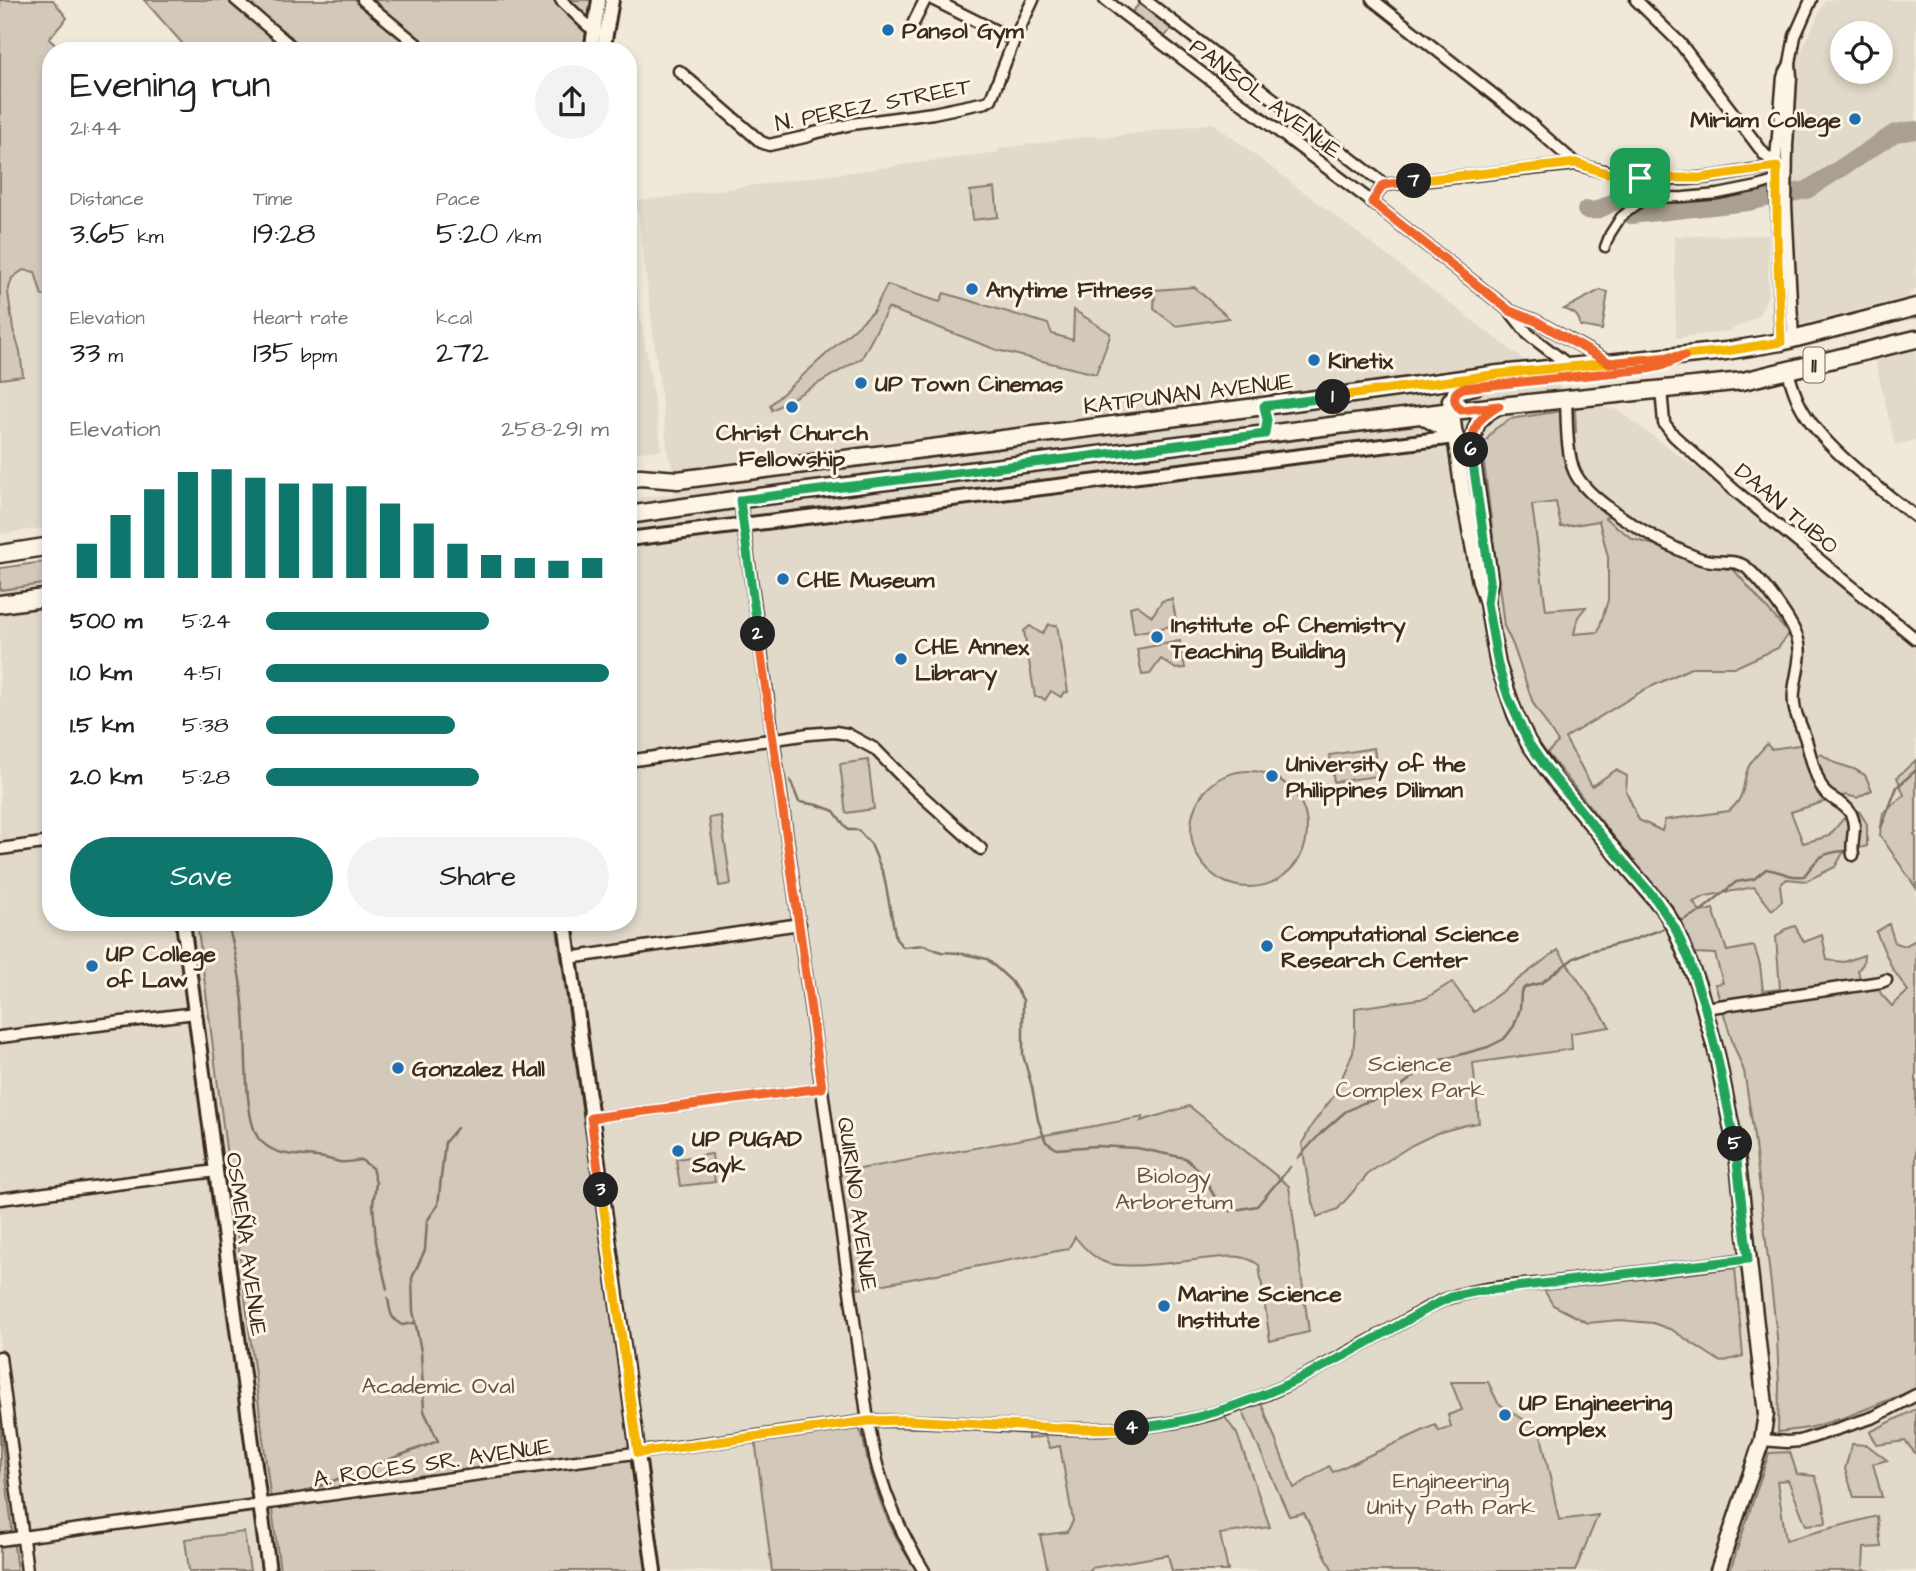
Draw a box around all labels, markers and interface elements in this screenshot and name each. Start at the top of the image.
place label: Pansol Gym [902,15,1025,49]
map controls [1830,21,1893,84]
button: locate [1830,21,1893,84]
marker: Pansol Gym [880,22,896,38]
street label: PANSOL AVENUE [1183,31,1348,167]
text: Evening run [70,60,271,112]
button: share [535,65,609,139]
street label: N. PEREZ STREET [772,70,975,140]
place label: Miriam College [1690,104,1842,137]
marker: Miriam College [1847,111,1863,127]
text: 21:44 [70,112,121,144]
pin [1610,148,1670,208]
icon: arrive [1621,159,1659,197]
pin: 7 [1396,164,1432,198]
text: 7 [1408,167,1419,194]
text: Distance [70,186,144,213]
text: Time [253,186,293,213]
text: Pace [436,186,480,213]
text: 3.65 [70,213,130,255]
text: 19:28 [253,213,316,255]
text: 5:20 [436,213,498,255]
text: km [130,224,164,251]
text: /km [498,224,541,251]
place label: Anytime Fitness [986,274,1153,308]
marker: Anytime Fitness [964,281,980,297]
text: Elevation [70,305,145,332]
text: Heart rate [253,305,348,332]
text: kcal [436,305,472,332]
text: 33 [70,332,101,374]
text: 135 [253,332,293,374]
text: 272 [436,332,489,374]
text: m [101,343,123,370]
text: bpm [293,343,337,370]
place label: Kinetix [1328,345,1394,377]
road number: 11 [1804,348,1825,382]
marker: Kinetix [1306,352,1322,368]
street label: KATIPUNAN AVENUE [1082,365,1295,423]
place label: UP Town Cinemas [875,368,1064,400]
marker: UP Town Cinemas [853,375,869,391]
pin: 1 [1316,380,1350,414]
text: 1 [1331,383,1334,410]
marker: Christ Church Fellowship [784,399,800,415]
text: Elevation [70,413,161,445]
text: 258–291 m [501,413,609,445]
place label: Christ Church Fellowship [716,417,869,475]
pin: 6 [1454,433,1488,468]
text: 6 [1465,436,1476,463]
street label: DAAN TUBO [1727,456,1845,562]
place label: CHE Museum [797,564,935,596]
marker: CHE Museum [775,571,791,587]
text: 500 m [70,605,142,637]
text: 5:24 [182,605,231,637]
place label: Institute of Chemistry Teaching Building [1170,609,1406,668]
pin: 2 [740,616,776,652]
text: 2 [752,620,763,647]
marker: Institute of Chemistry Teaching Building [1149,629,1165,645]
place label: CHE Annex Library [915,631,1030,691]
marker: CHE Annex Library [893,651,909,667]
text: 1.0 km [70,657,132,689]
text: 4:51 [182,657,221,689]
text: 1.5 km [70,709,134,741]
text: 5:38 [182,709,229,741]
place label: University of the Philippines Diliman [1286,748,1467,806]
text: 2.0 km [70,761,142,793]
text: 5:28 [182,761,230,793]
marker: University of the Philippines Diliman [1264,768,1280,784]
button: Save [70,837,333,917]
button: Share [347,837,609,917]
place label: Computational Science Research Center [1281,918,1520,976]
place label: UP College of Law [106,938,217,996]
marker: Computational Science Research Center [1259,938,1275,954]
marker: UP College of Law [84,958,100,974]
park label: Science Complex Park [1335,1048,1485,1106]
place label: Gonzalez Hall [412,1053,545,1085]
marker: Gonzalez Hall [390,1060,406,1076]
street label: QUIRINO AVENUE [829,1115,885,1294]
place label: UP PUGAD Sayk [691,1123,802,1183]
pin: 5 [1718,1126,1752,1162]
text: 5 [1728,1130,1741,1157]
marker: UP PUGAD Sayk [670,1143,686,1159]
street label: OSMEÑA AVENUE [217,1150,275,1338]
park label: Biology Arboretum [1115,1160,1233,1218]
pin: 3 [584,1172,618,1208]
text: 3 [596,1176,605,1203]
place label: Marine Science Institute [1178,1278,1342,1336]
marker: Marine Science Institute [1156,1298,1172,1314]
park label: Academic Oval [361,1370,515,1402]
place label: UP Engineering Complex [1519,1387,1672,1445]
marker: UP Engineering Complex [1497,1407,1513,1423]
pin: 4 [1114,1410,1150,1446]
text: 4 [1125,1414,1138,1441]
street label: A. ROCES SR. AVENUE [311,1430,554,1496]
park label: Engineering Unity Path Park [1367,1465,1535,1524]

